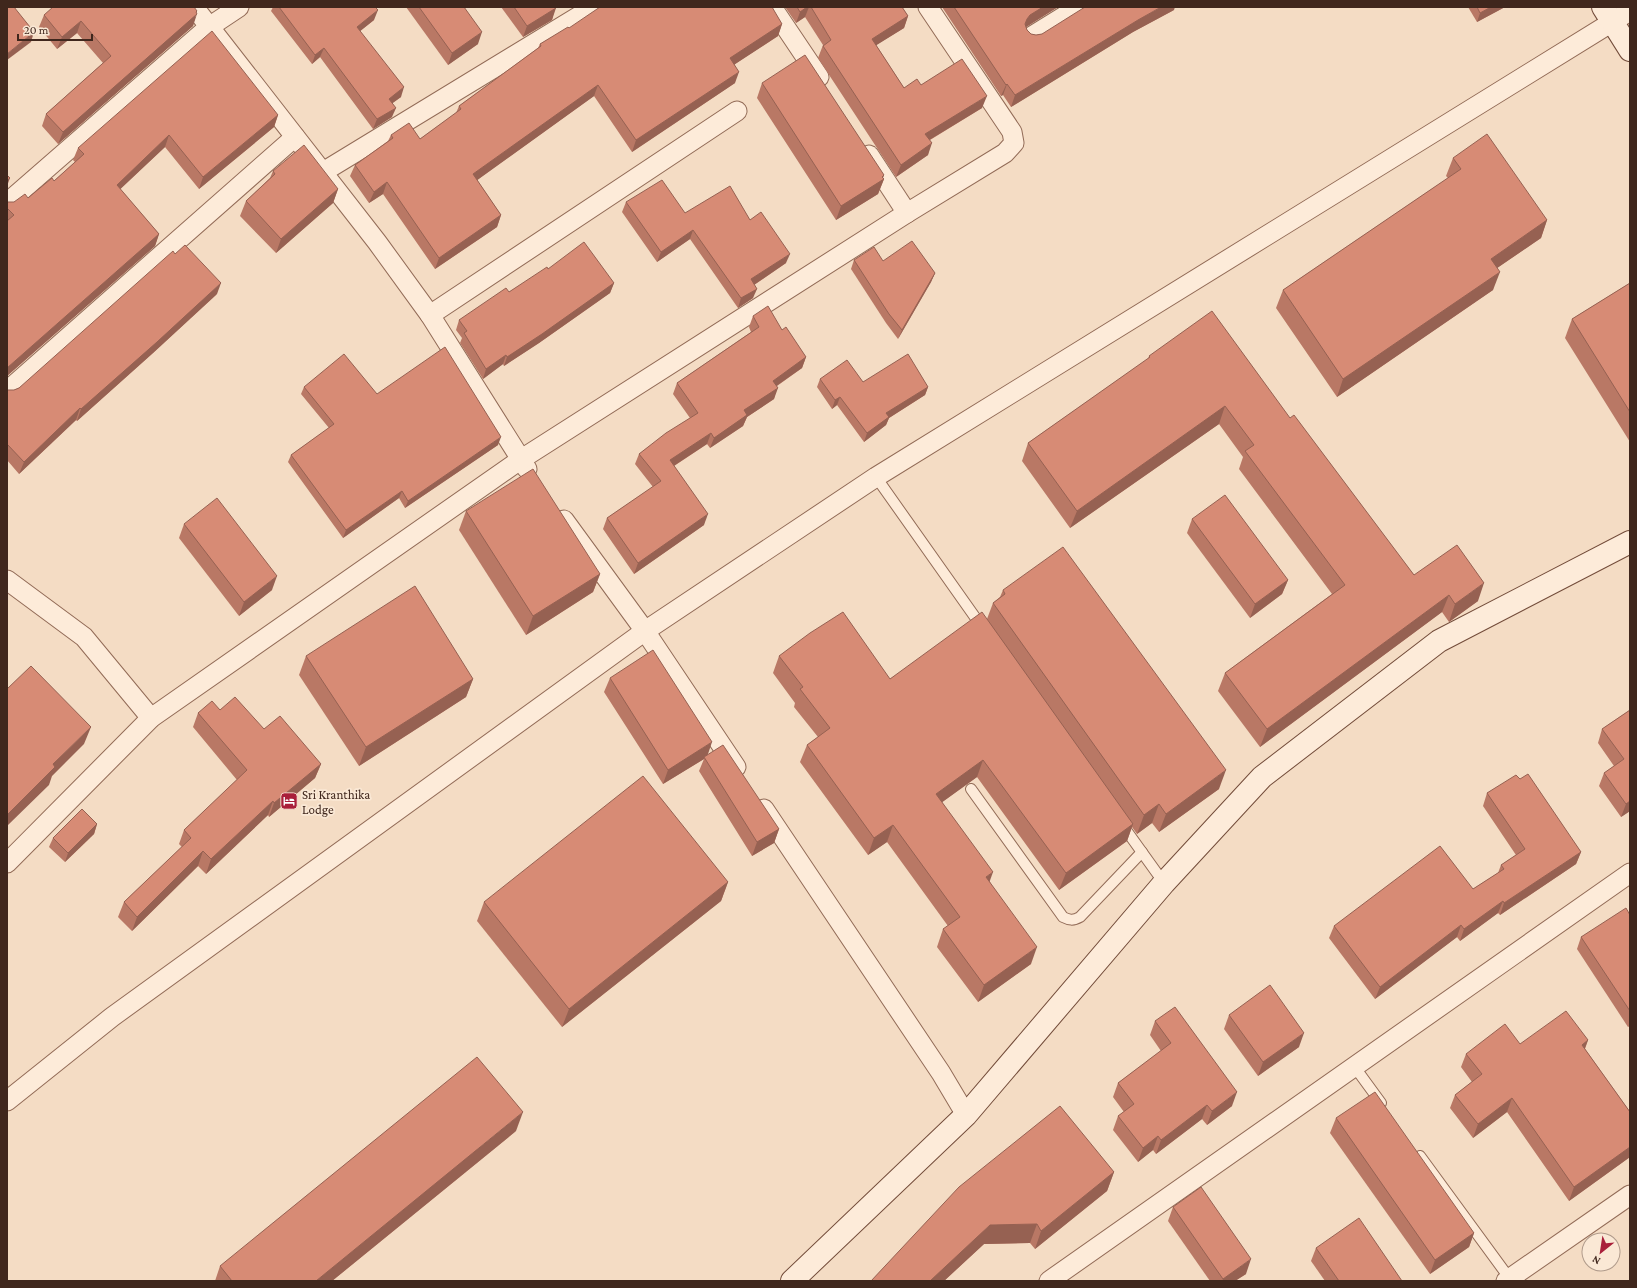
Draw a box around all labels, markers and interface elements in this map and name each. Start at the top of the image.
scale bar [18,16,92,42]
text: 20 m [24,23,49,37]
place label: Sri Kranthika Lodge [302,787,370,817]
hotel icon: Sri Kranthika Lodge [279,791,299,811]
north arrow [1581,1232,1621,1272]
text: N [1589,1253,1602,1268]

